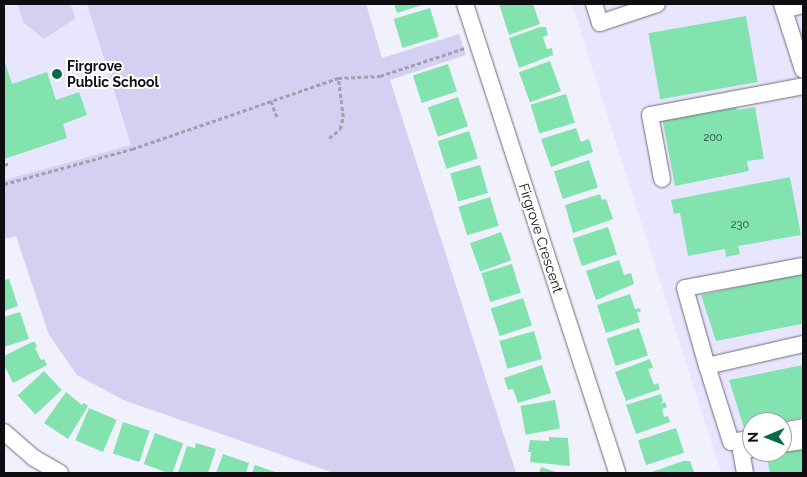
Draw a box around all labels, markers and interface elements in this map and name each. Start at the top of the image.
place label: Firgrove Public School [67,58,159,90]
marker: Firgrove Public School [51,68,63,80]
house number: 200 [703,131,723,145]
street label: Firgrove Crescent [515,181,567,295]
house number: 230 [731,218,749,232]
north arrow [742,412,792,462]
text: N [745,432,761,443]

